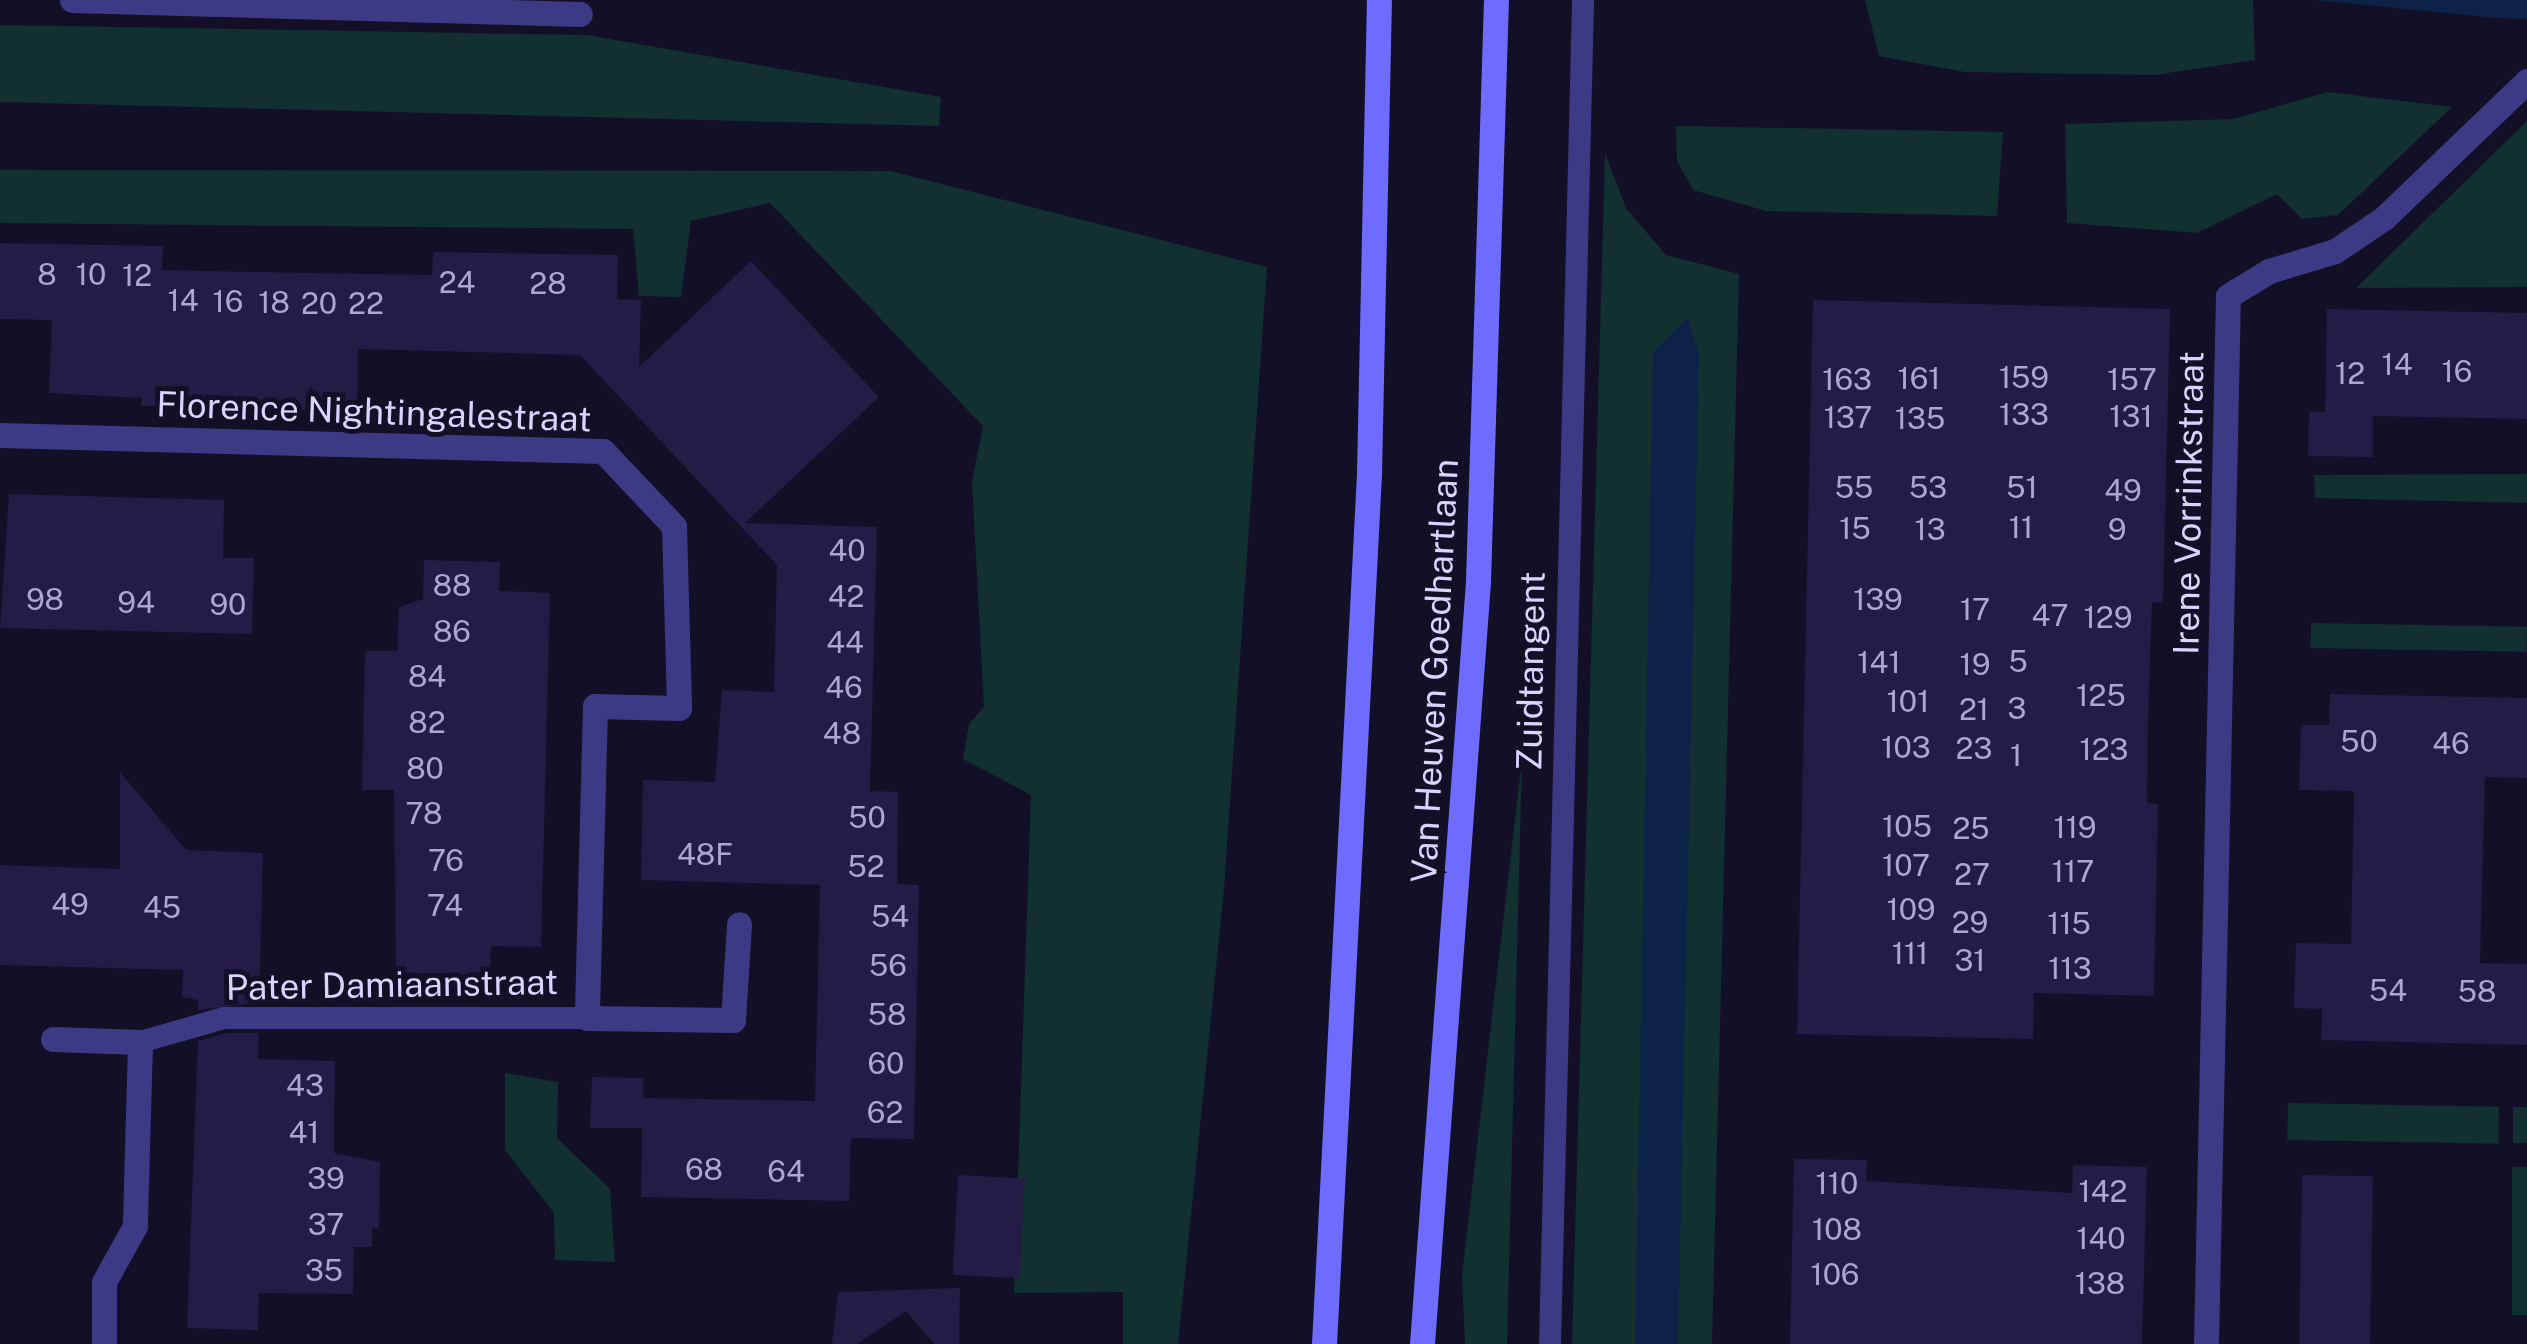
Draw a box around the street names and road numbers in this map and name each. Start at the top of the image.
street label: Irene Vorrinkstraat [2165,350,2213,656]
street label: Florence Nightingalestraat [156,383,592,441]
street label: Van Heuven Goedhartlaan [1403,458,1467,884]
street label: Zuidtangent [1508,571,1554,771]
street label: Pater Damiaanstraat [225,961,559,1009]

